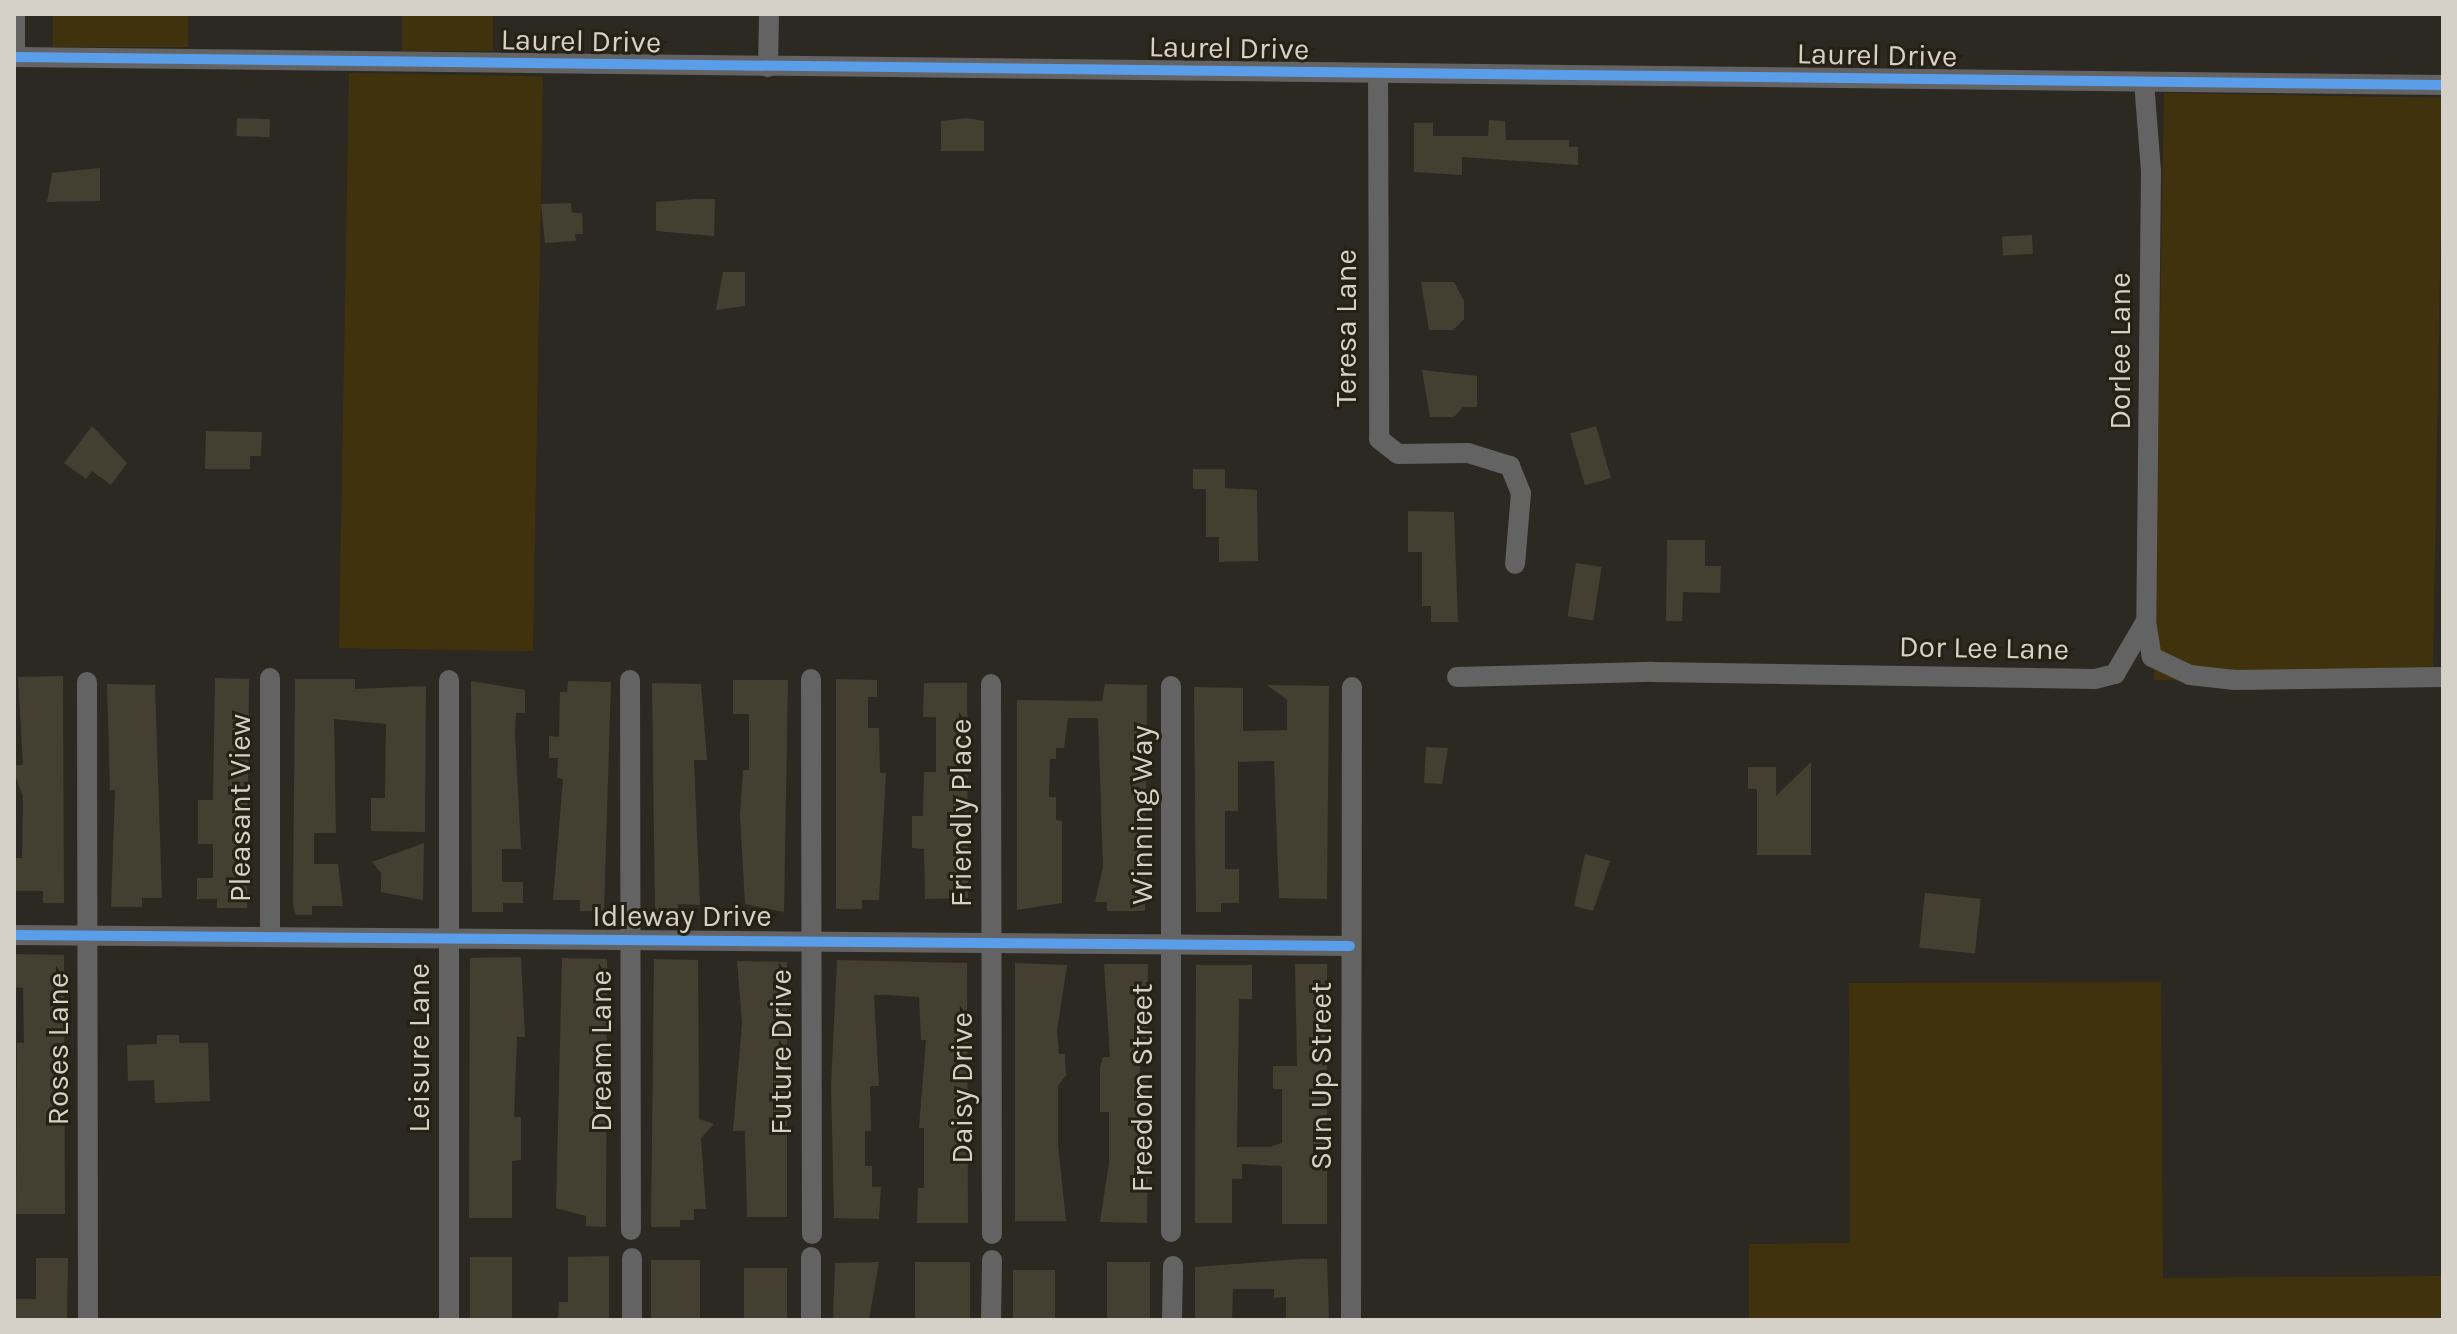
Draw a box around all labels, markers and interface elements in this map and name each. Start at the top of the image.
street label: Laurel Drive [500,22,662,60]
street label: Laurel Drive [1148,29,1310,67]
street label: Laurel Drive [1796,36,1958,74]
street label: Teresa Lane [1328,249,1364,407]
street label: Dorlee Lane [2102,272,2138,430]
street label: Dor Lee Lane [1899,629,2069,667]
street label: Pleasant View [222,714,258,902]
street label: Friendly Place [943,719,979,907]
street label: Winning Way [1124,725,1160,905]
street label: Idleway Drive [592,898,772,934]
street label: Leisure Lane [401,963,437,1133]
street label: Future Drive [763,969,799,1135]
street label: Dream Lane [583,970,619,1132]
street label: Roses Lane [40,973,76,1125]
street label: Sun Up Street [1303,982,1339,1170]
street label: Freedom Street [1124,983,1160,1193]
street label: Daisy Drive [944,1012,980,1164]

